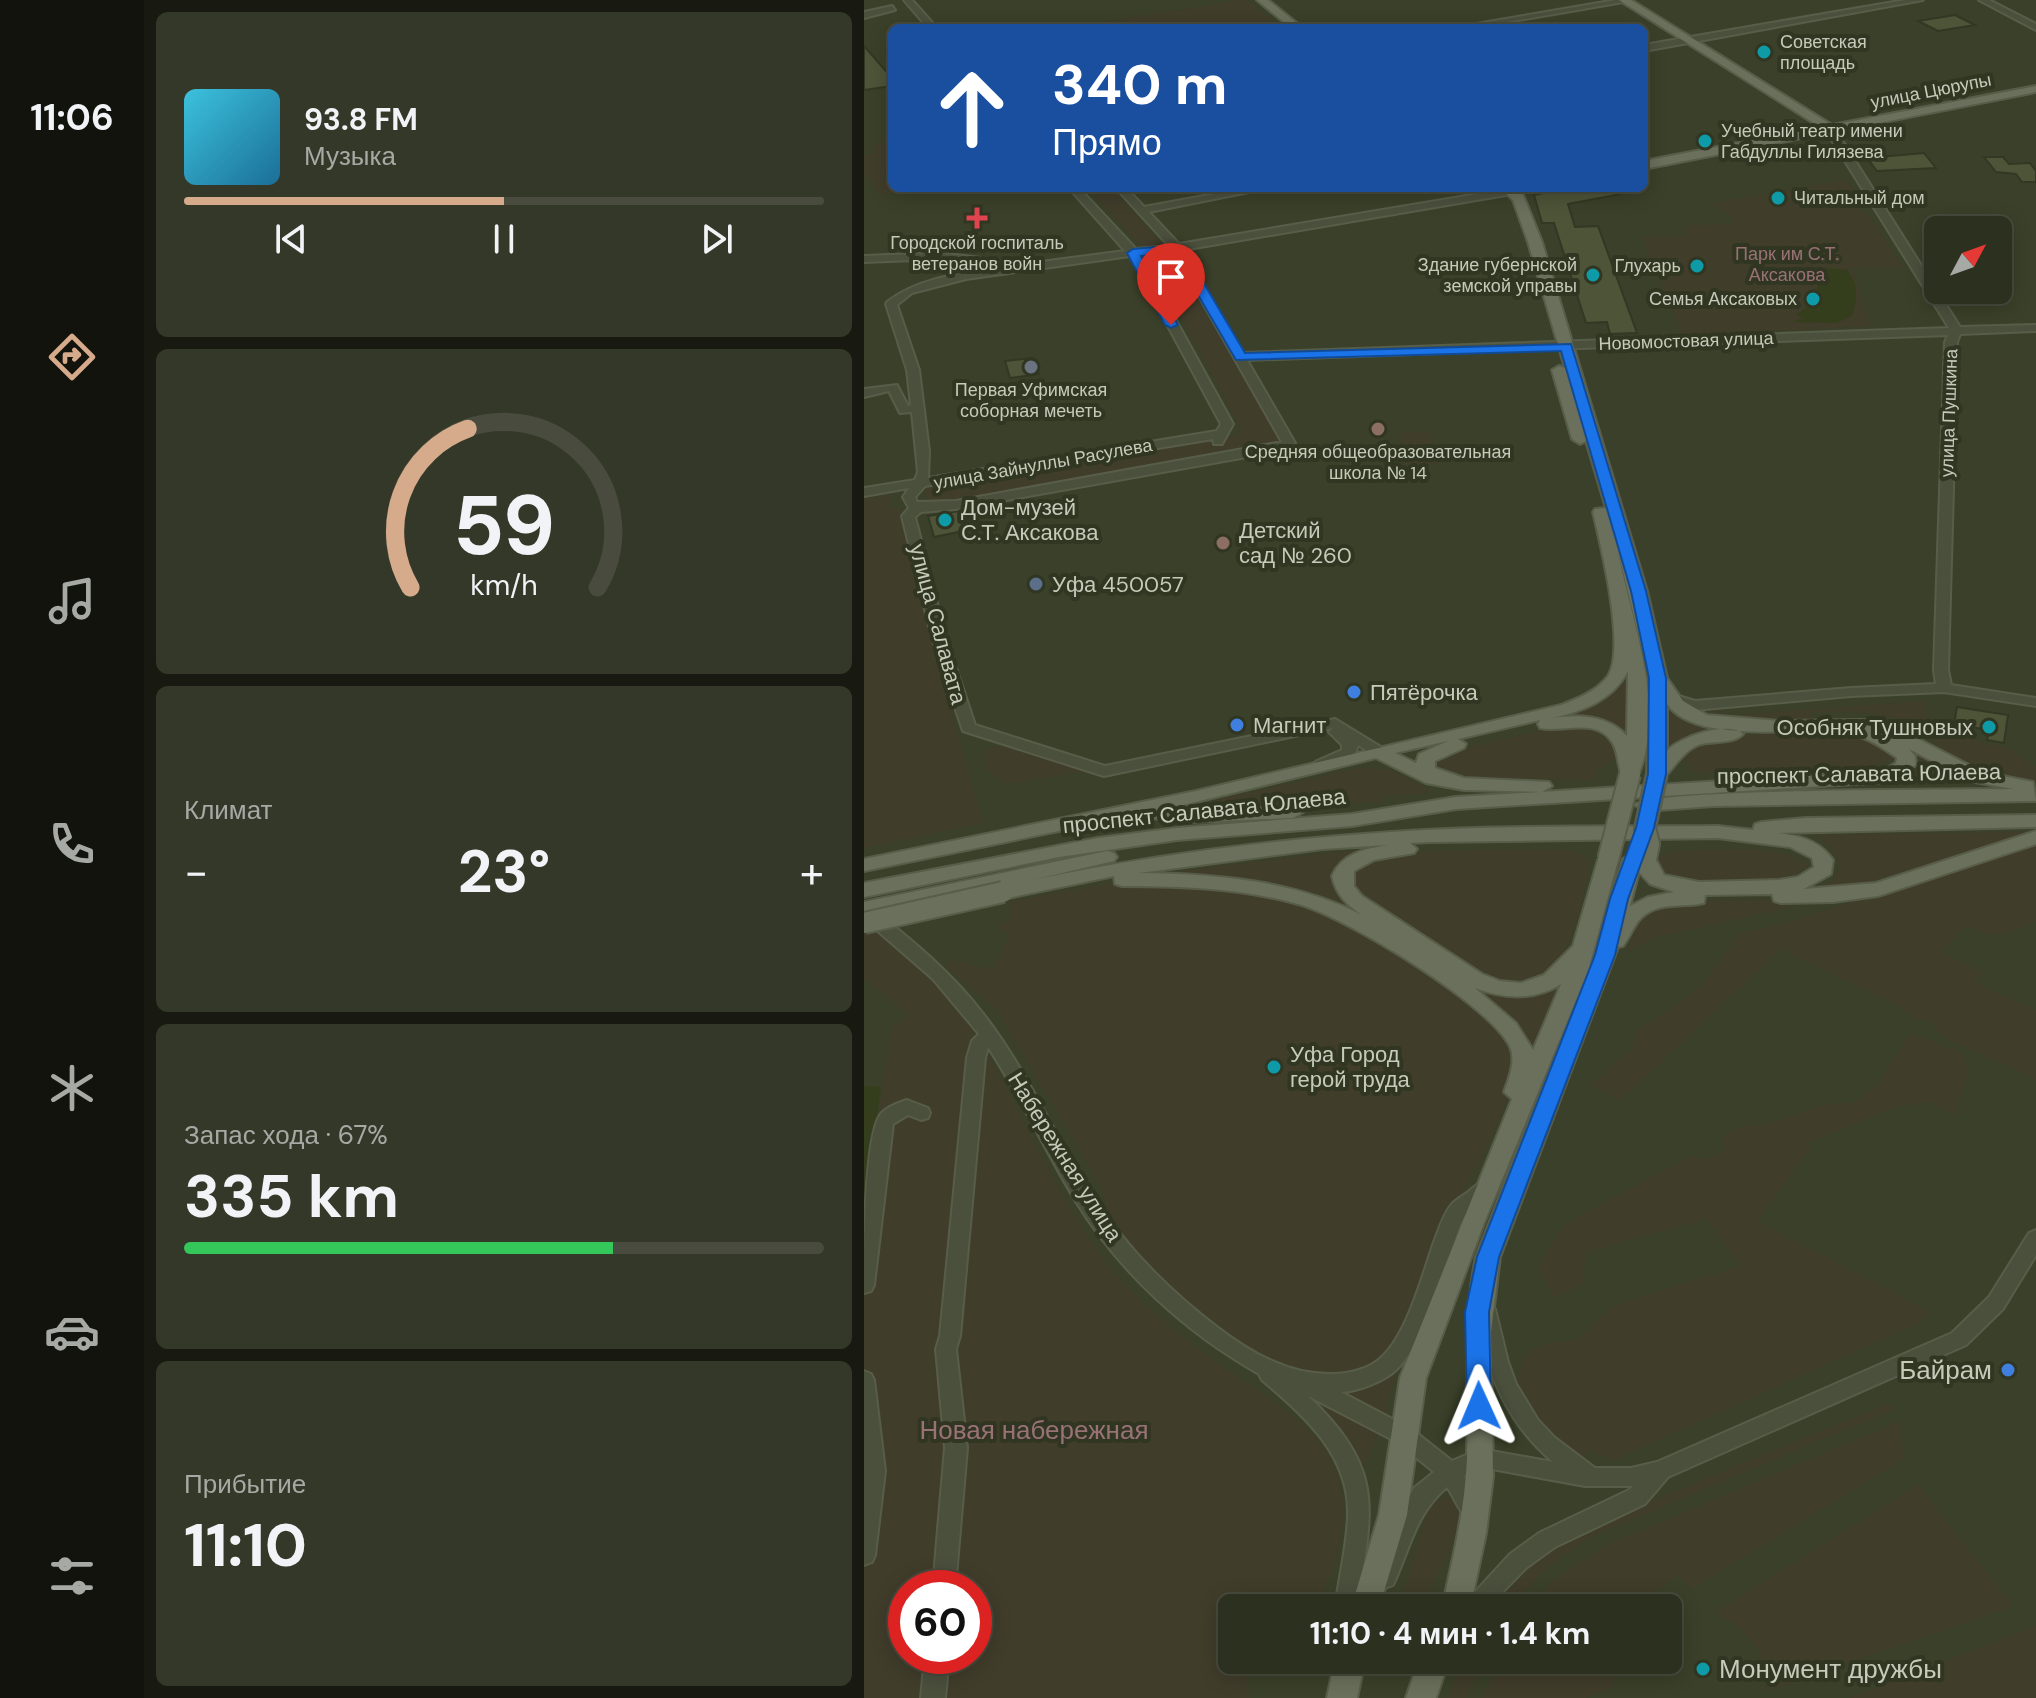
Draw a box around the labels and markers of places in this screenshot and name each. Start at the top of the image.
place label: Советская площадь [1780,30,1867,75]
marker: Советская площадь [1755,43,1773,61]
place label: Учебный театр имени Габдуллы Гилязева [1721,119,1903,164]
marker: Учебный театр имени Габдуллы Гилязева [1696,132,1714,150]
place label: Читальный дом [1794,186,1925,210]
marker: Читальный дом [1769,189,1787,207]
marker: Городской госпиталь ветеранов войн [966,207,988,229]
place label: Городской госпиталь ветеранов войн [890,231,1064,276]
pin [1137,243,1205,325]
place label: Здание губернской земской управы [1418,253,1577,298]
place label: Глухарь [1615,254,1681,278]
marker: Глухарь [1688,257,1706,275]
marker: Здание губернской земской управы [1584,266,1602,284]
place label: Семья Аксаковых [1649,287,1797,311]
marker: Семья Аксаковых [1804,290,1822,308]
marker: Первая Уфимская соборная мечеть [1022,358,1040,376]
place label: Первая Уфимская соборная мечеть [955,378,1107,423]
marker: Средняя общеобразовательная школа № 14 [1369,420,1387,438]
place label: Средняя общеобразовательная школа № 14 [1245,440,1511,485]
place label: Дом-музей С.Т. Аксакова [961,493,1099,547]
marker: Дом-музей С.Т. Аксакова [936,511,954,529]
place label: Детский сад № 260 [1239,516,1352,570]
marker: Детский сад № 260 [1214,534,1232,552]
place label: Уфа 450057 [1052,570,1184,599]
marker: Уфа 450057 [1027,575,1045,593]
place label: Пятёрочка [1370,678,1479,707]
marker: Пятёрочка [1345,683,1363,701]
place label: Магнит [1253,711,1326,740]
place label: Особняк Тушновых [1777,713,1973,742]
marker: Магнит [1228,716,1246,734]
marker: Особняк Тушновых [1980,718,1998,736]
place label: Уфа Город герой труда [1290,1040,1411,1094]
marker: Уфа Город герой труда [1265,1058,1283,1076]
place label: Байрам [1899,1353,1992,1387]
marker: Байрам [1999,1361,2017,1379]
place label: Монумент дружбы [1719,1652,1942,1686]
marker: Монумент дружбы [1694,1660,1712,1678]

